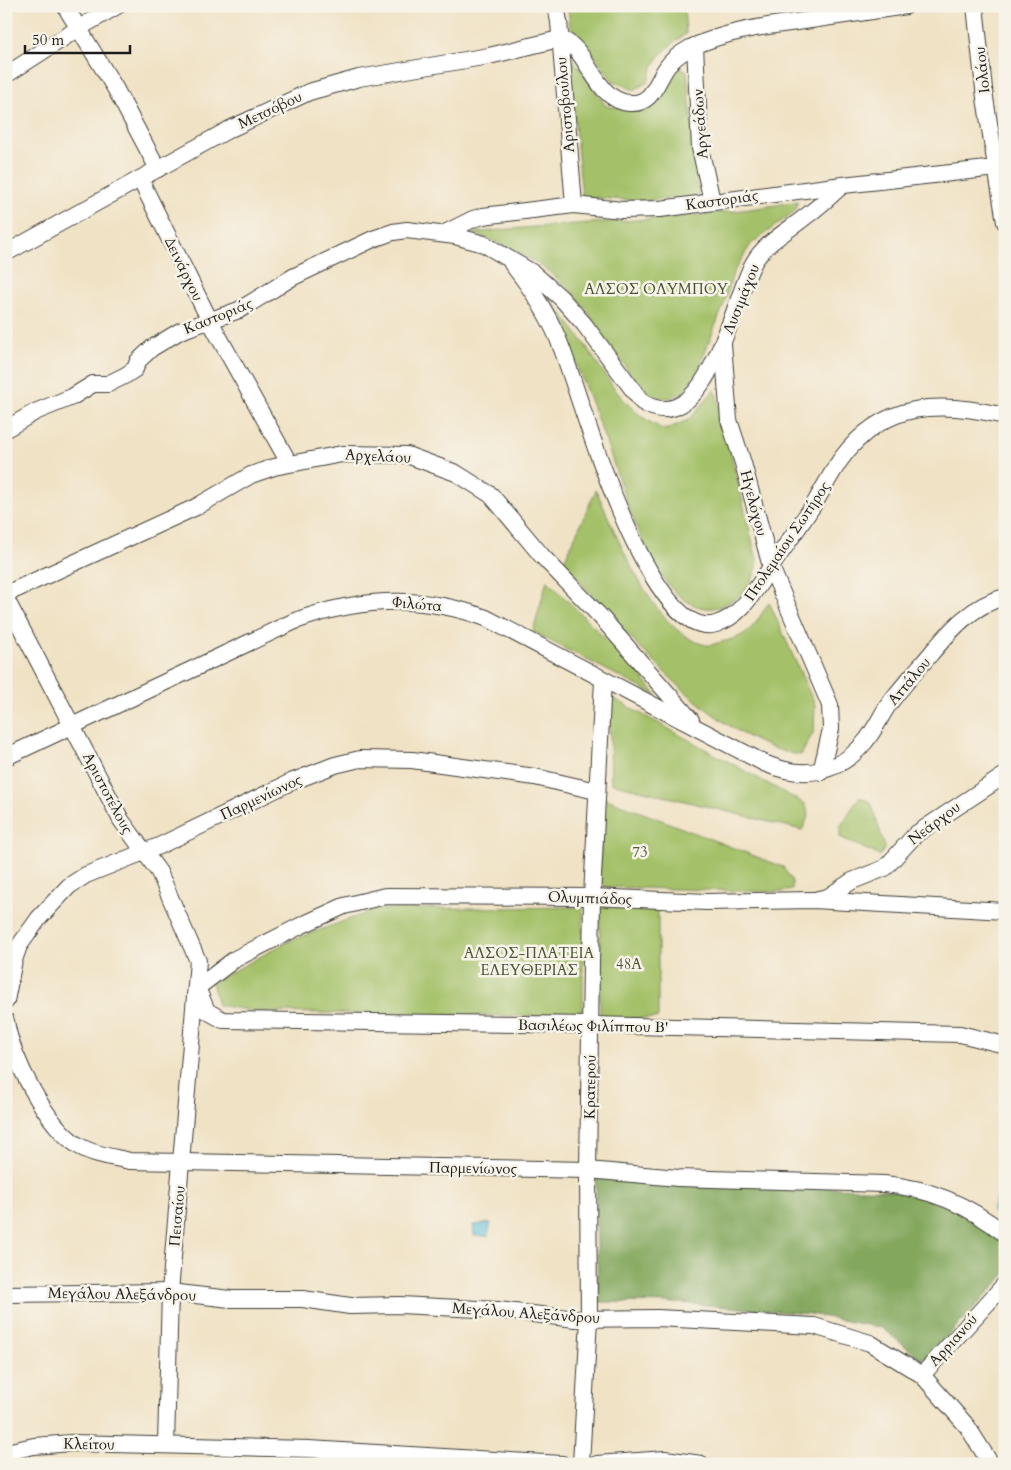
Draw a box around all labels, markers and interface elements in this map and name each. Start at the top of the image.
scale bar [25,22,130,54]
text: 50 m [32,30,64,50]
street label: Ιολάου [970,45,994,94]
street label: Αριστοβούλου [551,56,579,154]
street label: Μετσόβου [235,86,305,134]
street label: Αργεάδων [688,88,712,160]
street label: Καστοριάς [685,185,760,215]
street label: Δεινάρχου [160,234,208,304]
street label: Λυσιμάχου [718,261,764,337]
park label: ΑΛΣΟΣ ΟΛΥΜΠΟΥ [584,279,729,299]
street label: Καστοριάς [180,293,256,339]
street label: Αρχελάου [344,444,412,468]
street label: Ηγελόχου [736,468,772,538]
street label: Πτολεμαίου Σωτήρος [739,477,835,605]
street label: Φιλώτα [391,592,443,616]
street label: Αττάλου [883,653,935,709]
street label: Αριστοτέλους [78,749,138,838]
street label: Παρμενίωνος [217,769,306,825]
street label: Νεάρχου [904,797,964,849]
park label: 73 [632,842,648,862]
street label: Ολυμπιάδος [547,887,633,909]
park label: ΑΛΣΟΣ-ΠΛΑΤΕΙΑ ΕΛΕΥΘΕΡΙΑΣ [464,943,595,980]
park label: 48Α [616,954,642,974]
street label: Βασιλέως Φιλίππου Β' [518,1015,668,1037]
street label: Κρατερού [579,1055,601,1119]
street label: Παρμενίωνος [429,1157,518,1179]
street label: Πεισαίου [164,1185,190,1247]
street label: Μεγάλου Αλεξάνδρου [48,1283,196,1305]
street label: Μεγάλου Αλεξάνδρου [451,1298,601,1328]
street label: Αρριανού [924,1309,982,1370]
street label: Κλείτου [63,1434,115,1454]

